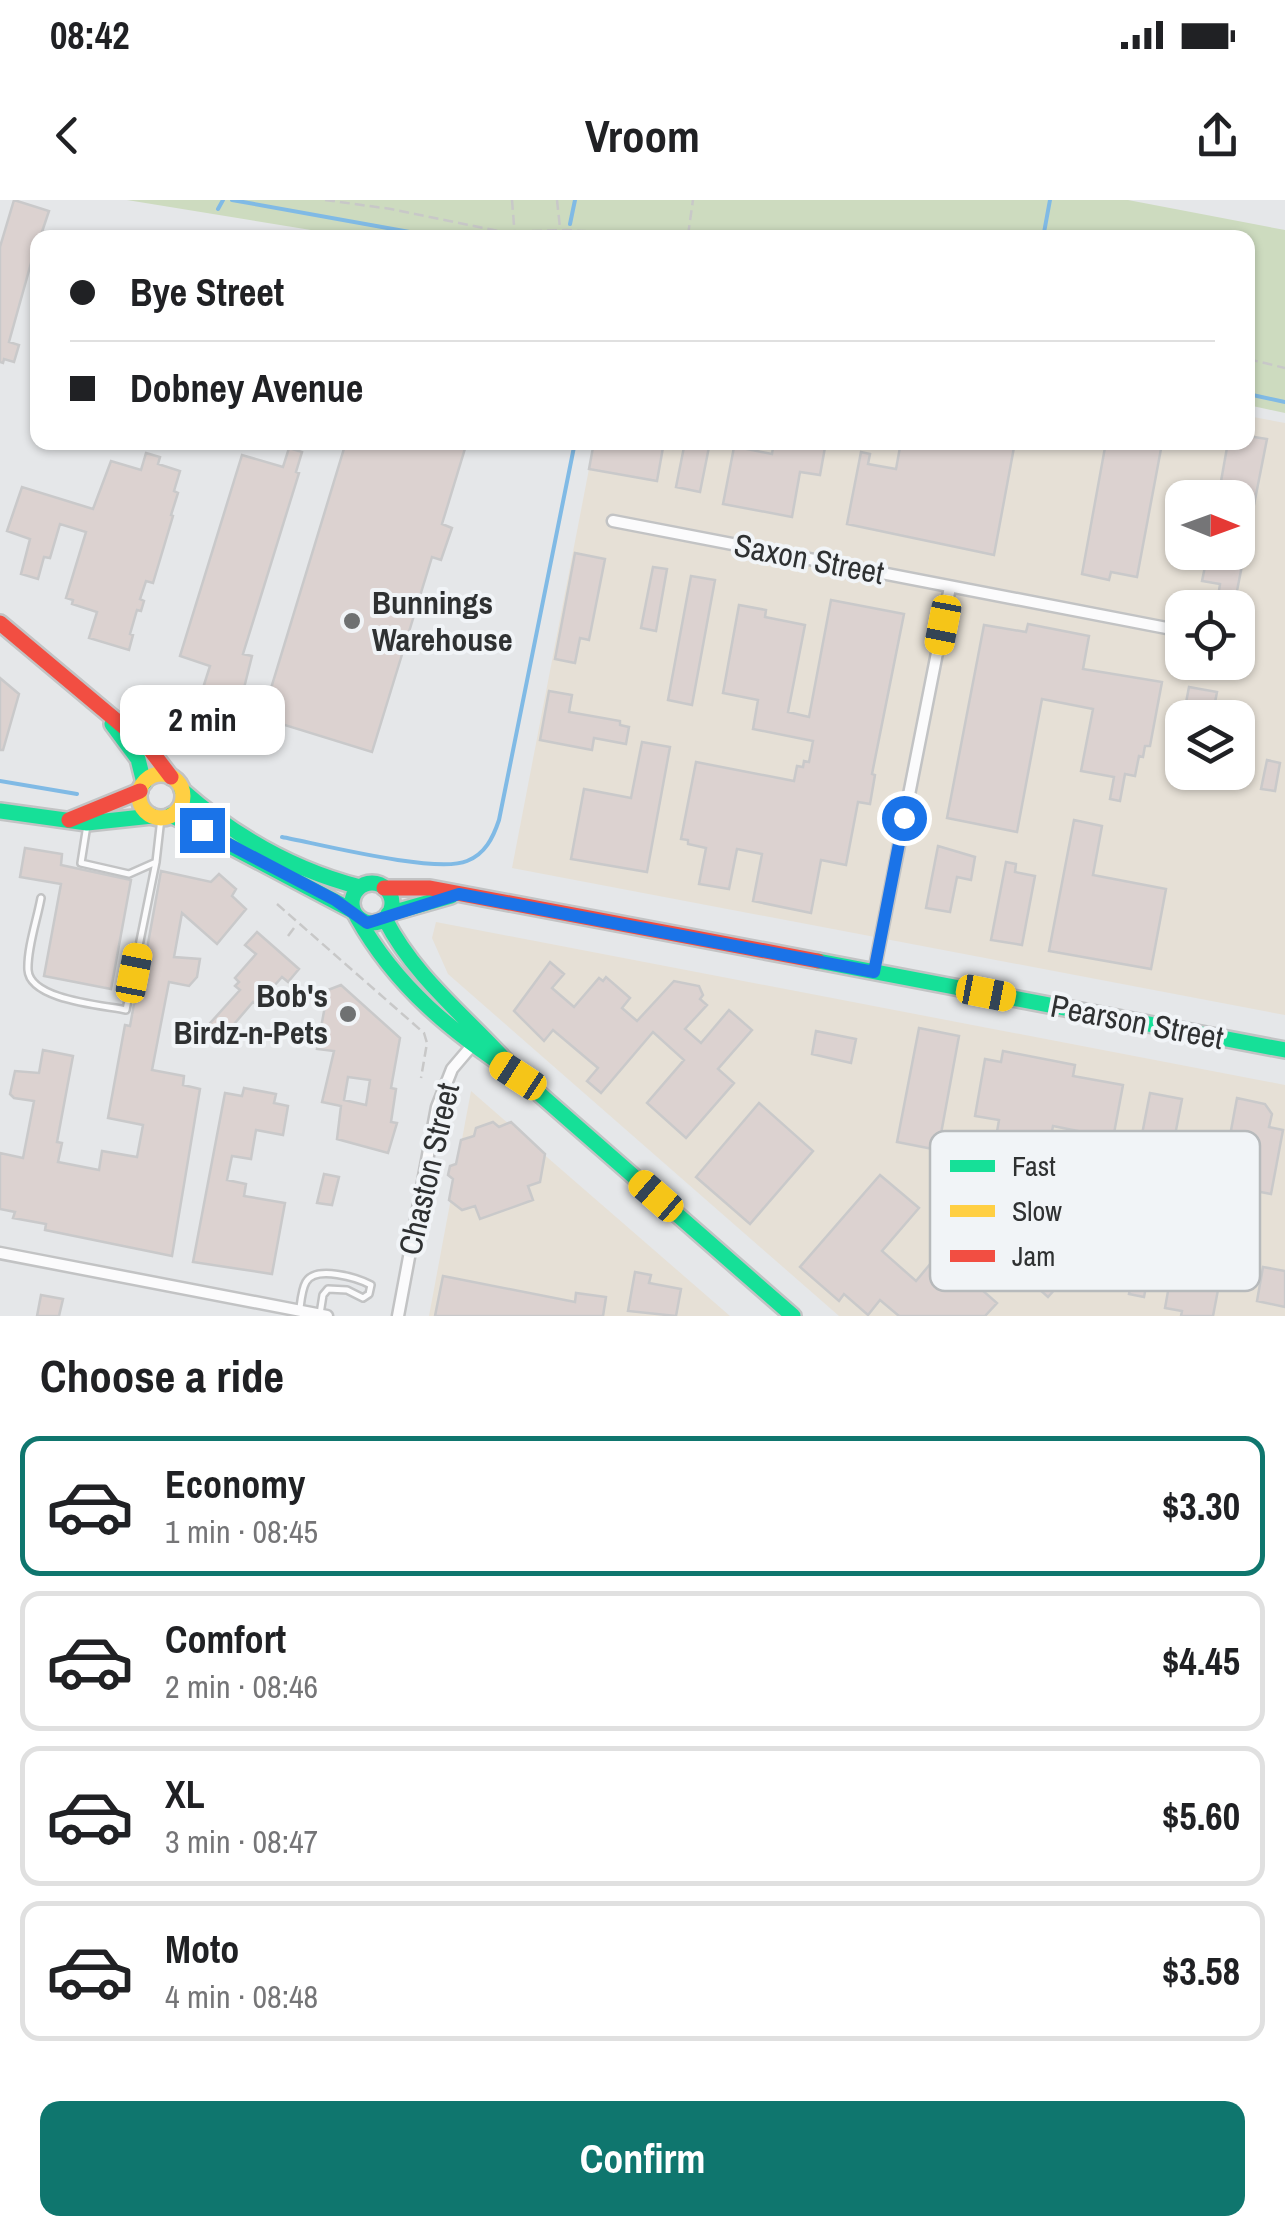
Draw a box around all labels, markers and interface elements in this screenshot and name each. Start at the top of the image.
text: 08:42 [50,10,130,61]
text: Vroom [585,105,700,166]
icon: back [40,108,95,163]
icon: share [1190,108,1245,163]
text: Bye Street [130,267,284,318]
text: Dobney Avenue [130,363,363,414]
north arrow [1165,480,1255,570]
map controls [1165,480,1255,790]
street label: Saxon Street [731,523,888,594]
place label: Bunnings Warehouse [372,581,512,661]
button: locate [1165,590,1255,680]
car [923,593,963,657]
marker: Bunnings Warehouse [341,610,363,632]
callout: 2 min [120,685,284,755]
text: 2 min [168,698,237,741]
button: layers [1165,700,1255,790]
route start [882,796,927,841]
route end [180,808,225,853]
car [114,941,154,1005]
car [954,973,1018,1013]
place label: Bob's Birdz-n-Pets [173,974,328,1054]
street label: Pearson Street [1047,984,1227,1059]
marker: Bob's Birdz-n-Pets [337,1003,359,1025]
car [485,1047,551,1105]
street label: Chaston Street [388,1079,469,1259]
legend [930,1131,1260,1291]
text: Fast [1012,1147,1056,1185]
car [624,1165,688,1227]
text: Slow [1012,1192,1062,1230]
text: Jam [1012,1237,1055,1275]
text: Choose a ride [40,1345,284,1406]
text: Economy [165,1459,305,1510]
icon: car [45,1461,135,1551]
text: $3.30 [1162,1481,1240,1532]
text: 1 min · 08:45 [165,1510,318,1553]
text: Comfort [165,1614,286,1665]
icon: car [45,1616,135,1706]
text: $4.45 [1162,1636,1240,1687]
text: 2 min · 08:46 [165,1665,318,1708]
text: XL [165,1769,205,1820]
icon: car [45,1771,135,1861]
text: $5.60 [1162,1791,1240,1842]
text: 3 min · 08:47 [165,1820,318,1863]
text: Moto [165,1924,239,1975]
icon: car [45,1926,135,2016]
text: $3.58 [1162,1946,1240,1997]
text: 4 min · 08:48 [165,1975,318,2018]
button: Confirm [40,2101,1245,2216]

